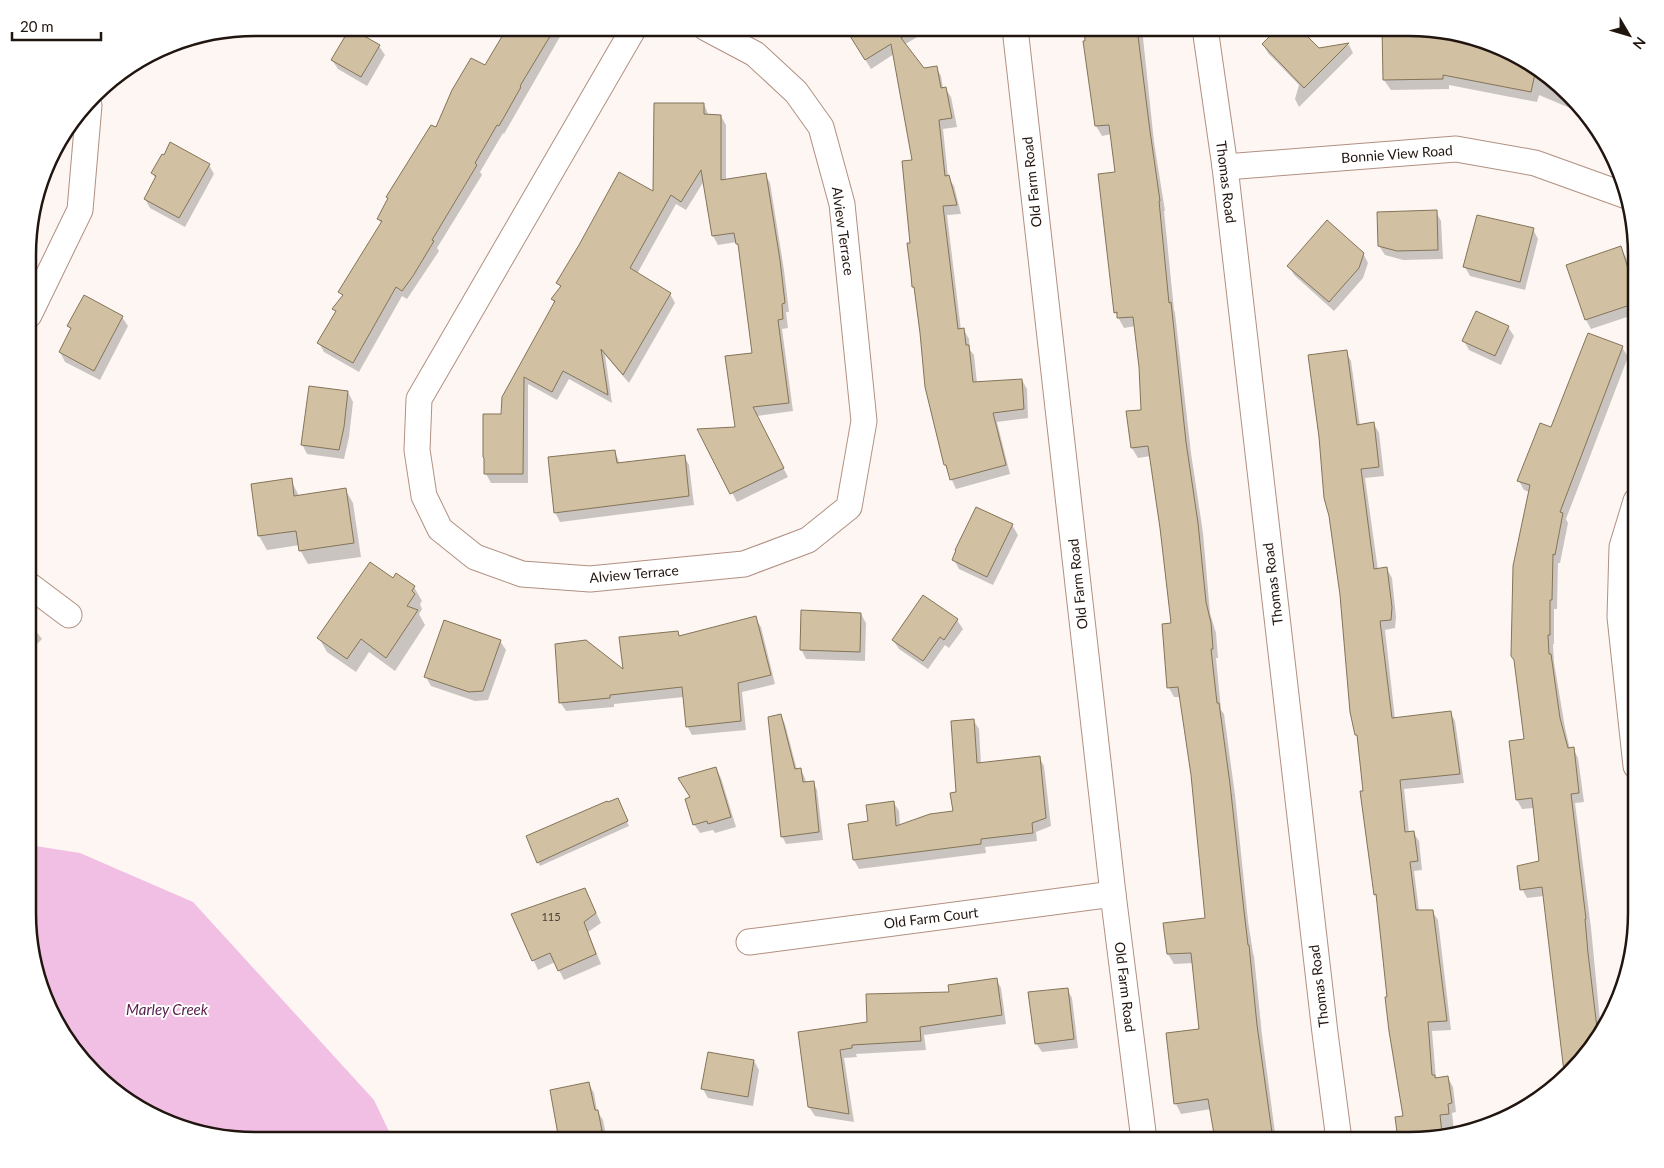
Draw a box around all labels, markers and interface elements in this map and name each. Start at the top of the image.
scale bar [12,10,101,42]
north arrow [1604,10,1654,60]
text: 20 m [20,17,54,35]
text: N [1630,34,1650,53]
street label: Old Farm Road [1018,136,1045,228]
street label: Thomas Road [1213,140,1240,224]
street label: Bonnie View Road [1341,141,1453,166]
street label: Alview Terrace [829,185,858,276]
street label: Old Farm Road [1064,538,1091,630]
street label: Thomas Road [1259,542,1286,626]
street label: Alview Terrace [589,561,679,586]
street label: Old Farm Court [883,903,979,932]
house number: 115 [541,910,561,923]
street label: Old Farm Road [1112,941,1139,1033]
street label: Thomas Road [1305,944,1332,1028]
water label: Marley Creek [126,1000,209,1018]

